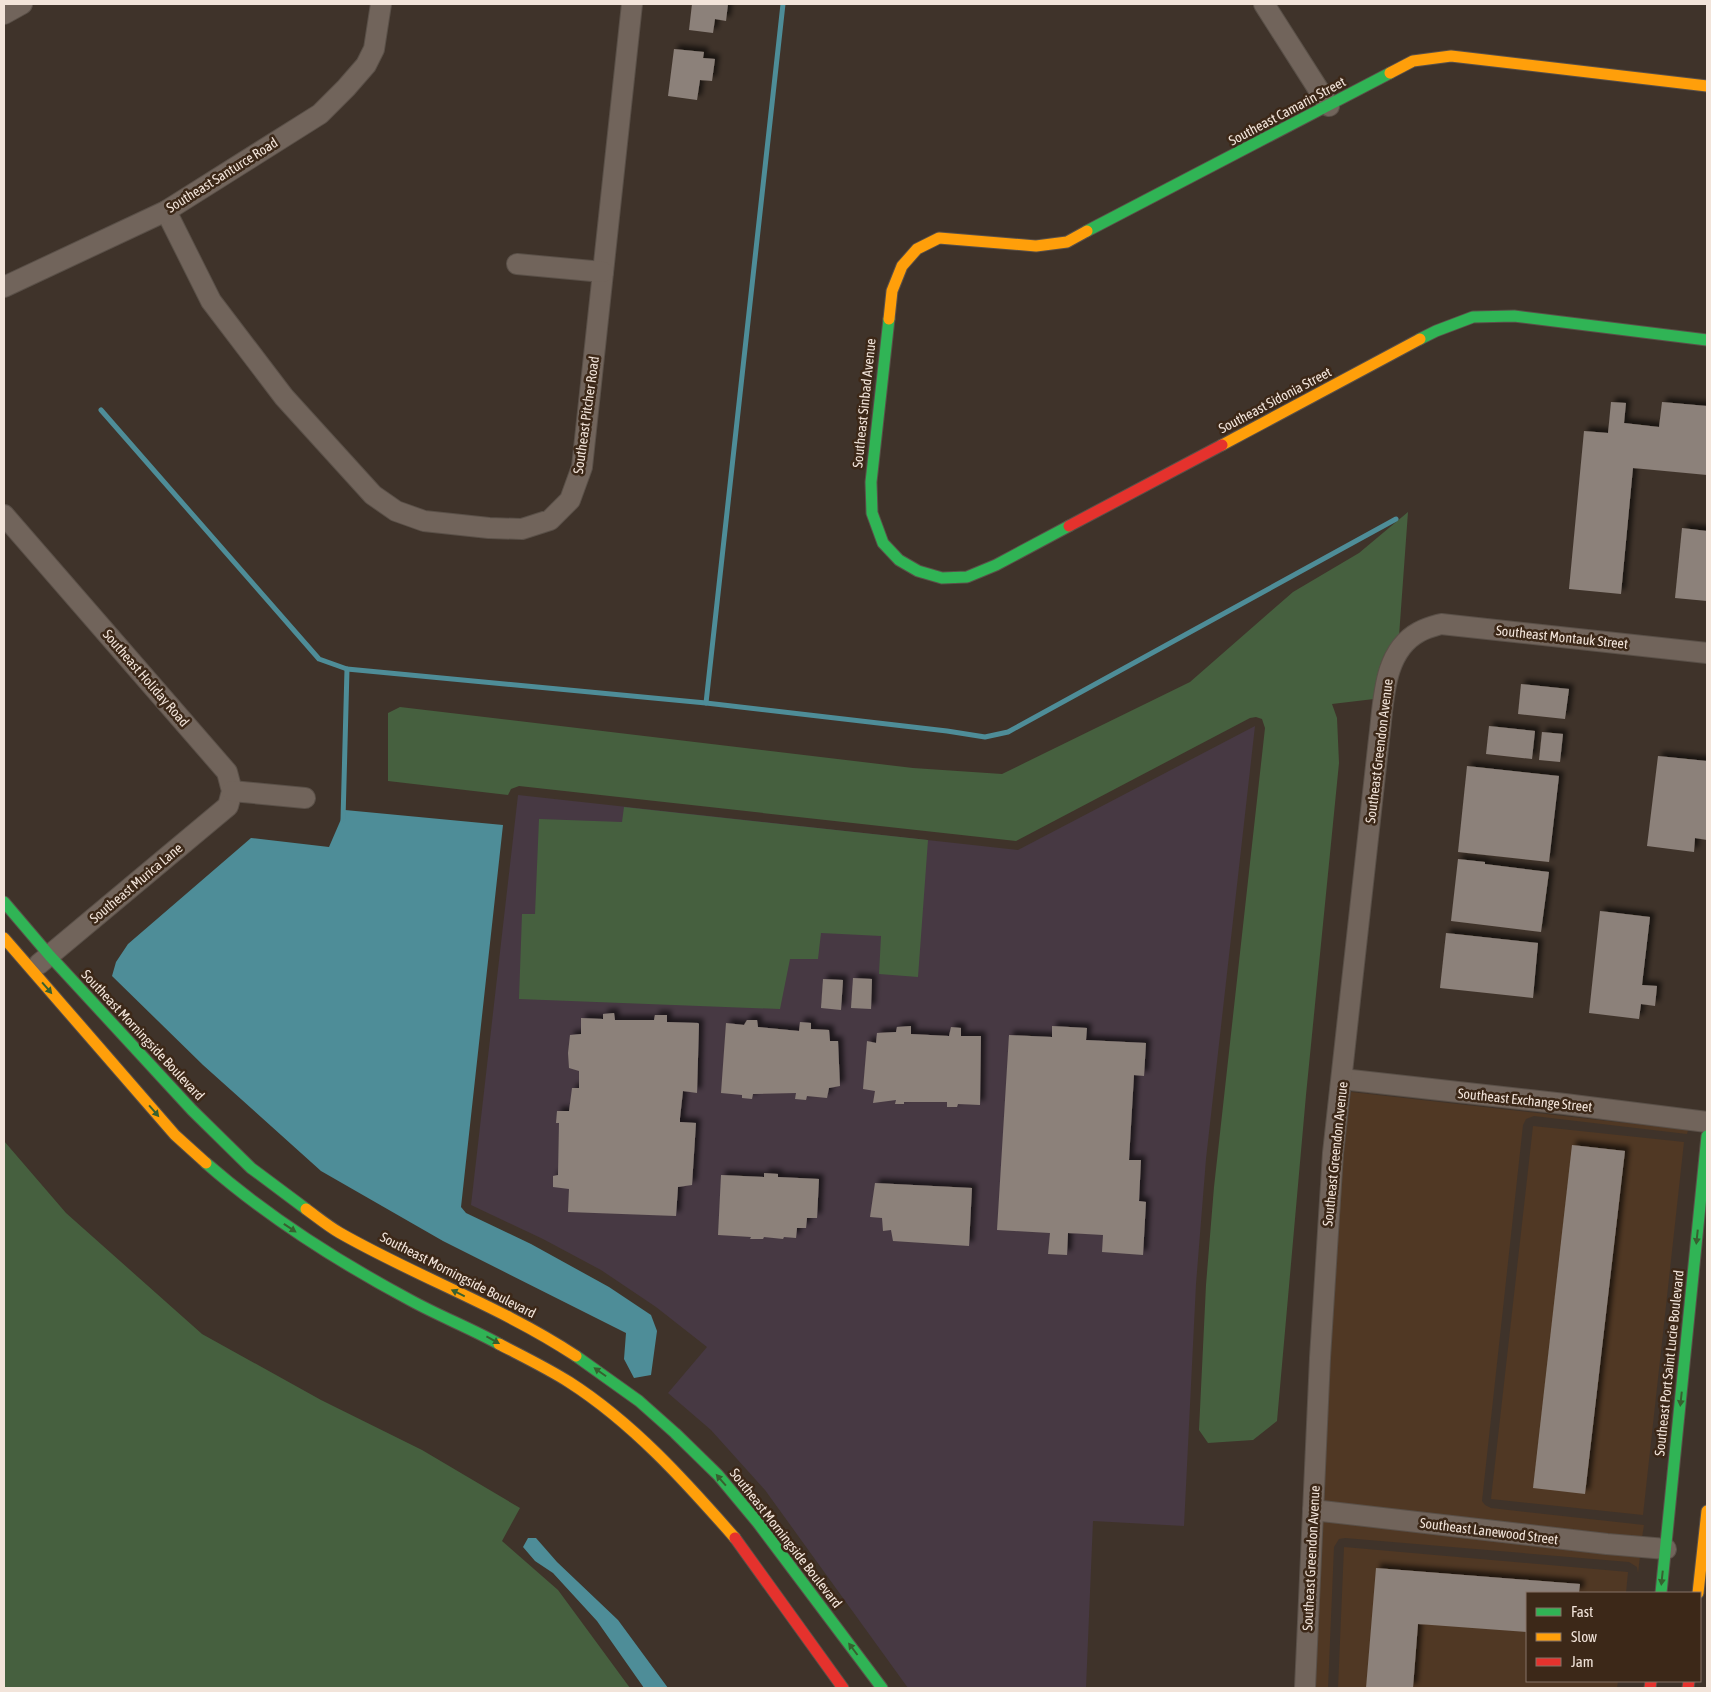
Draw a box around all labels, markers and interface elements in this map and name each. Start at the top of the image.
street label: Southeast Camarin Street [1226,73,1348,149]
street label: Southeast Santurce Road [163,134,281,216]
street label: Southeast Sinbad Avenue [849,337,879,469]
street label: Southeast Pitcher Road [570,355,602,475]
street label: Southeast Sidonia Street [1216,364,1334,436]
street label: Southeast Montauk Street [1495,622,1629,652]
street label: Southeast Holiday Road [100,626,192,730]
street label: Southeast Greendon Avenue [1362,678,1396,824]
street label: Southeast Murica Lane [86,840,186,926]
street label: Southeast Morningside Boulevard [78,966,208,1104]
one-way arrow [41,982,53,994]
street label: Southeast Greendon Avenue [1319,1081,1351,1227]
street label: Southeast Exchange Street [1457,1085,1593,1115]
one-way arrow [148,1104,160,1116]
one-way arrow [283,1223,296,1233]
street label: Southeast Morningside Boulevard [378,1229,538,1321]
one-way arrow [1693,1229,1701,1245]
street label: Southeast Port Saint Lucie Boulevard [1651,1269,1687,1457]
one-way arrow [451,1289,465,1297]
one-way arrow [486,1336,500,1344]
one-way arrow [593,1367,607,1377]
one-way arrow [1677,1391,1685,1407]
street label: Southeast Morningside Boulevard [727,1465,845,1611]
one-way arrow [715,1474,727,1486]
street label: Southeast Greendon Avenue [1299,1485,1323,1631]
street label: Southeast Lanewood Street [1419,1515,1559,1547]
one-way arrow [1658,1570,1666,1586]
legend [1526,1592,1701,1682]
text: Fast [1571,1603,1593,1620]
text: Slow [1571,1628,1597,1645]
one-way arrow [848,1642,858,1656]
text: Jam [1571,1653,1594,1670]

